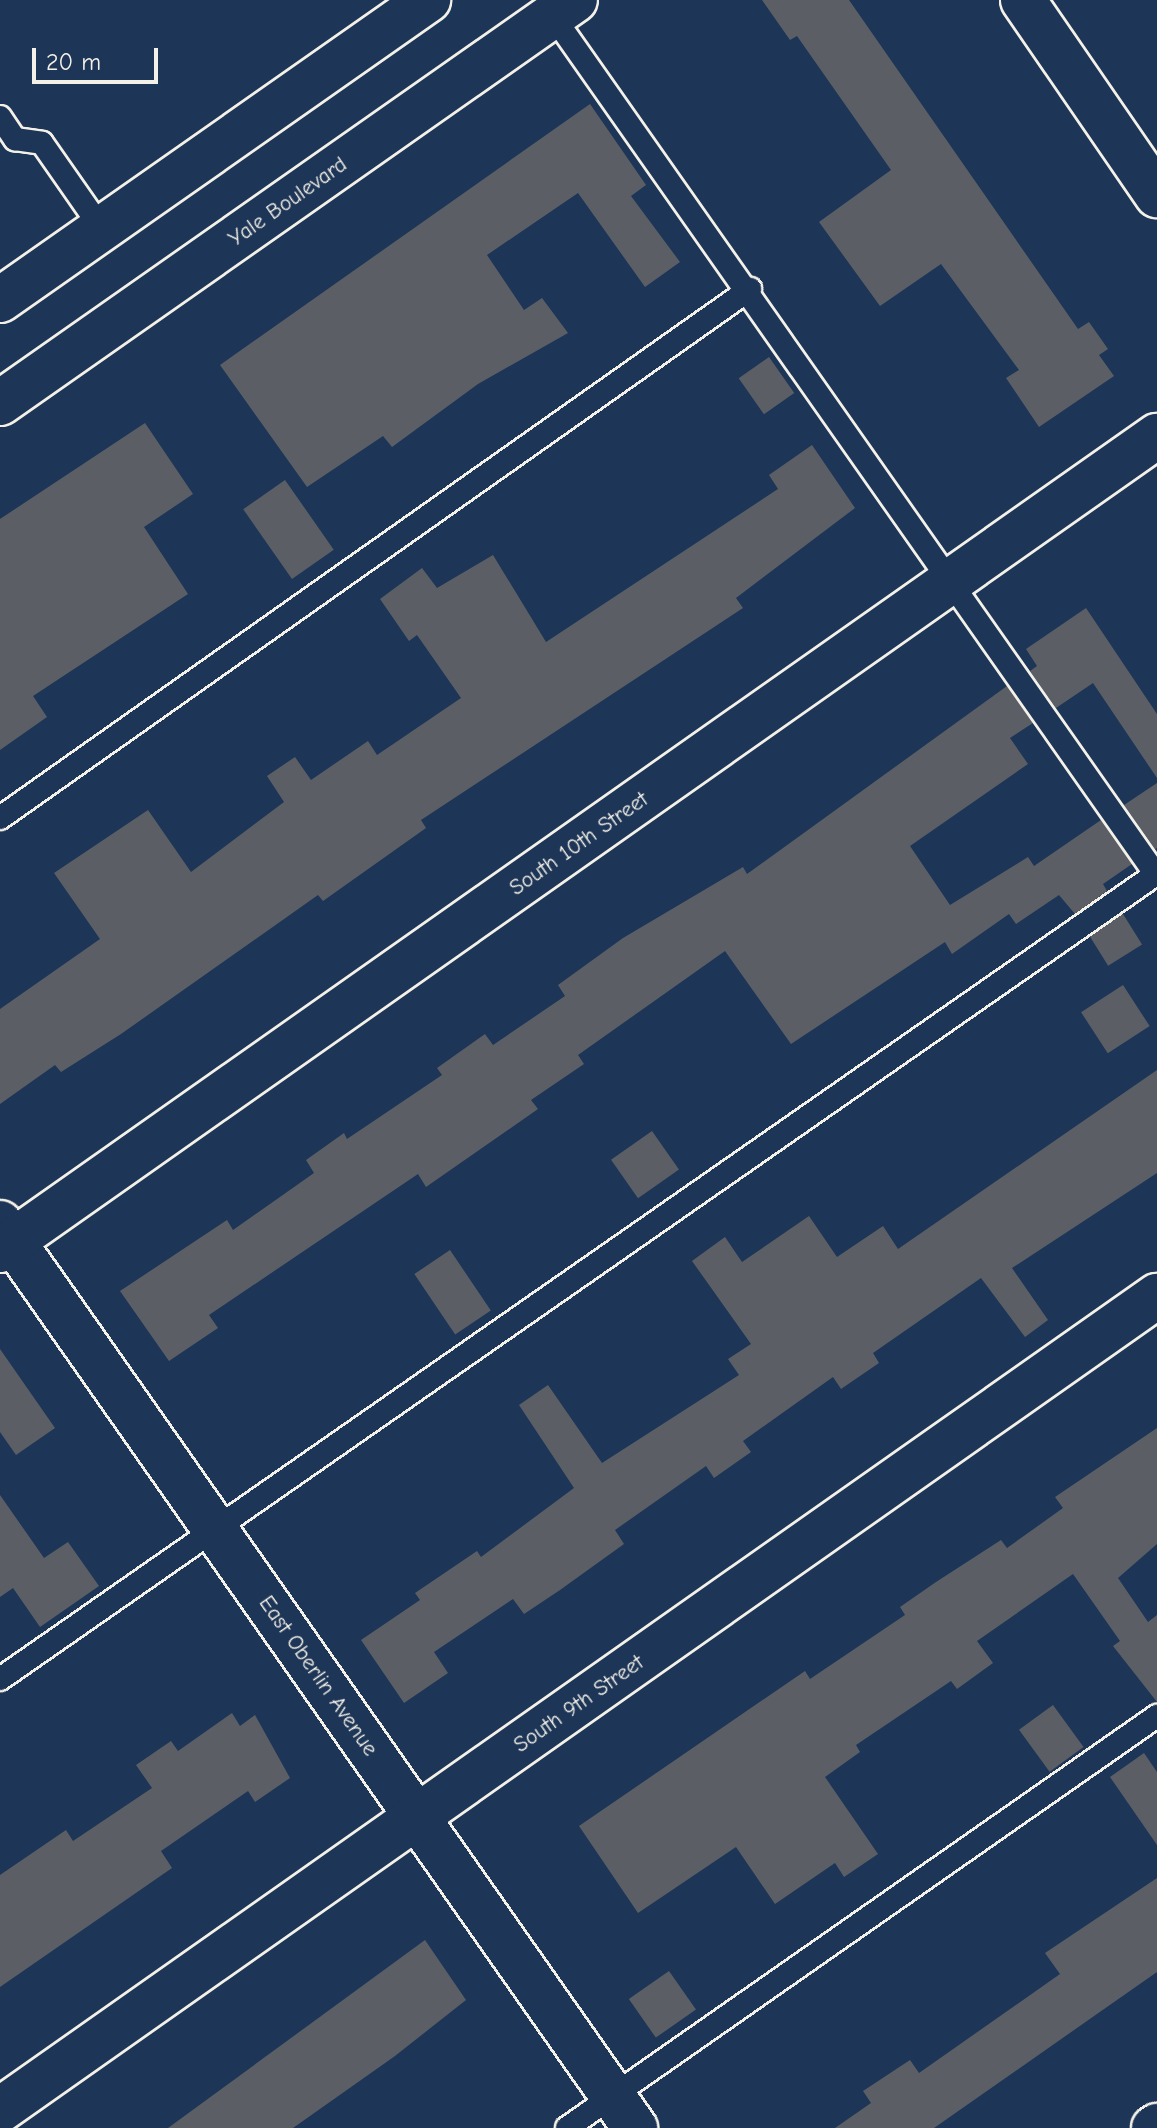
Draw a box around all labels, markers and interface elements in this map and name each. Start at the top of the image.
scale bar [36,32,162,82]
text: 20 m [46,48,101,76]
street label: Yale Boulevard [224,151,352,253]
street label: South 10th Street [505,786,653,902]
street label: East Oberlin Avenue [253,1591,383,1761]
street label: South 9th Street [509,1649,649,1759]

